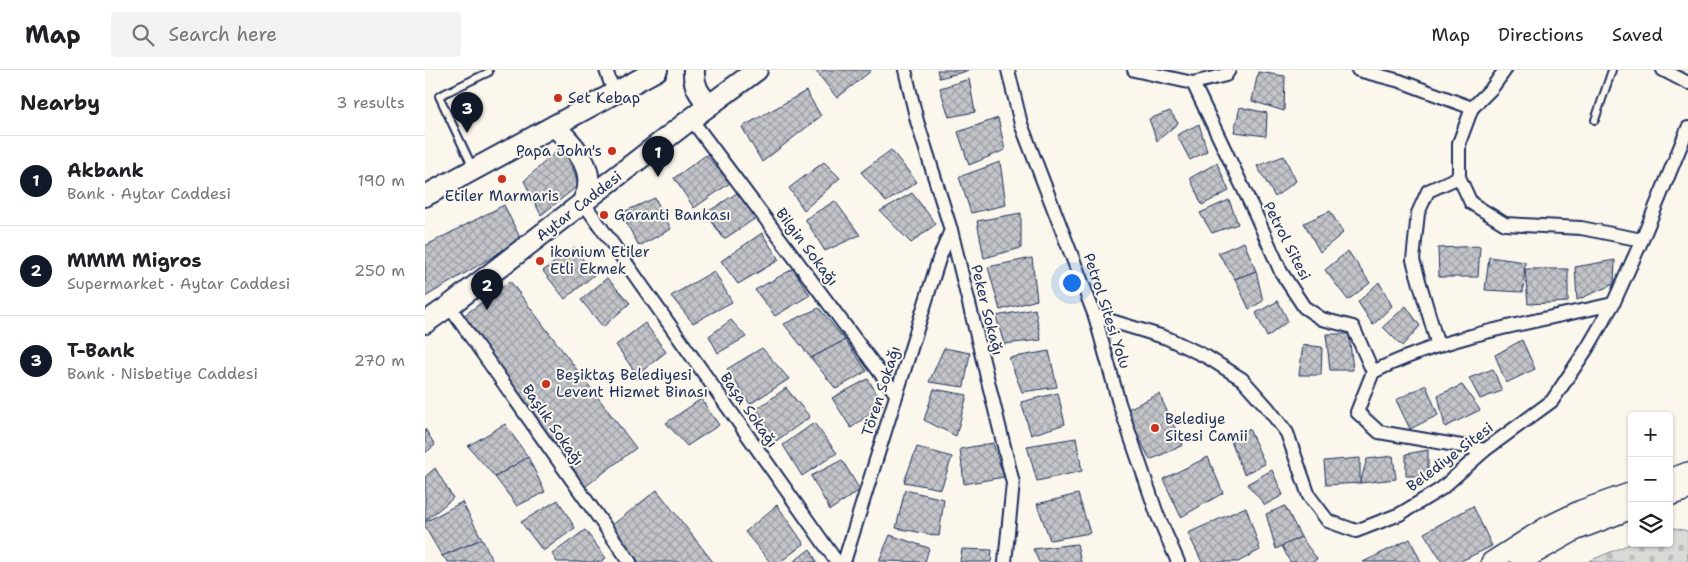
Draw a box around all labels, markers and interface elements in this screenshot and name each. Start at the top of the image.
search box [111,12,461,57]
text: Map [25,19,81,51]
icon: search [129,21,157,49]
text: Search here [169,22,277,47]
text: Map [1432,23,1470,47]
text: Directions [1498,23,1584,47]
text: Saved [1612,23,1663,47]
place label: Set Kebap [568,88,640,108]
text: Nearby [20,89,100,117]
text: 3 results [336,92,405,113]
pin: 3 [451,92,483,133]
marker: Set Kebap [552,92,564,104]
pin: 1 [642,136,674,177]
place label: Papa John's [516,141,602,161]
marker: Papa John's [606,145,618,157]
text: Akbank [67,158,144,183]
street label: Aytar Caddesi [532,166,626,246]
text: 1 [32,170,40,191]
text: 190 m [358,170,405,191]
marker: Etiler Marmaris [496,173,508,185]
text: Bank · Aytar Caddesi [67,183,231,204]
place label: Etiler Marmaris [445,186,559,206]
street label: Petrol Sitesi [1259,198,1315,284]
street label: Bilgin Sokağı [771,204,843,290]
place label: Garanti Bankası [614,205,731,225]
marker: Garanti Bankası [598,209,610,221]
place label: ikonium Etiler Etli Ekmek [550,242,650,279]
text: MMM Migros [67,248,202,273]
street label: Petrol Sitesi Yolu [1079,251,1135,371]
marker: ikonium Etiler Etli Ekmek [534,255,546,267]
text: 2 [30,260,42,281]
text: 250 m [354,260,405,281]
street label: Peker Sokağı [966,263,1008,357]
pin: 2 [471,269,503,310]
your location [1059,270,1085,296]
text: Supermarket · Aytar Caddesi [67,273,290,294]
text: T-Bank [67,338,135,363]
street label: Tören Sokağı [857,343,905,439]
text: 3 [30,350,42,371]
text: 270 m [354,350,405,371]
text: Bank · Nisbetiye Caddesi [67,363,258,384]
place label: Beşiktaş Belediyesi Levent Hizmet Binası [556,365,708,402]
street label: Başa Sokağı [716,368,782,452]
marker: Beşiktaş Belediyesi Levent Hizmet Binası [540,378,552,390]
street label: Başlık Sokağı [518,380,588,470]
place label: Belediye Sitesi Camii [1165,409,1248,446]
map controls [1628,412,1673,547]
button: + [1628,412,1673,457]
street label: Belediye Sitesi [1403,418,1497,496]
marker: Belediye Sitesi Camii [1149,422,1161,434]
button: − [1628,457,1673,502]
button: layers [1628,502,1673,547]

